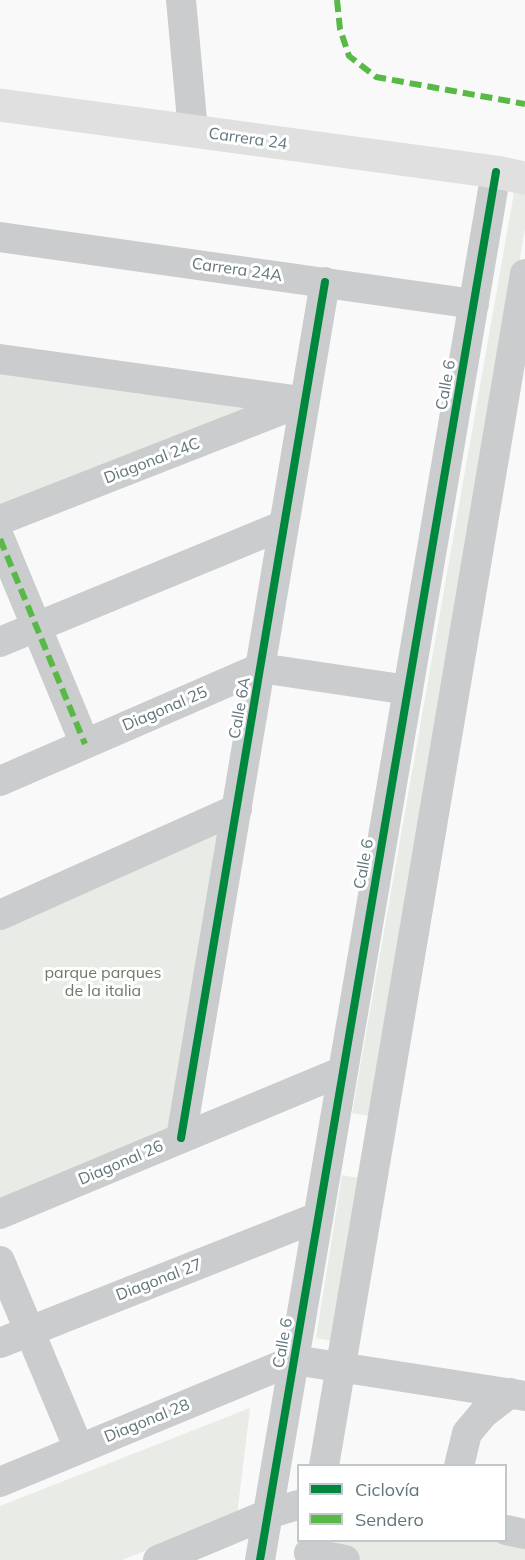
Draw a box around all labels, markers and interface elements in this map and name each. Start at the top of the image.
street label: Carrera 24 [207,124,289,154]
street label: Carrera 24A [191,254,283,286]
street label: Calle 6 [432,359,460,411]
street label: Diagonal 24C [101,434,203,488]
street label: Calle 6A [225,676,255,740]
street label: Diagonal 25 [120,683,210,735]
street label: Calle 6 [350,838,378,890]
park label: parque parques de la italia [45,963,161,1001]
street label: Diagonal 26 [76,1137,166,1189]
street label: Diagonal 27 [113,1255,205,1305]
street label: Calle 6 [269,1317,297,1369]
street label: Diagonal 28 [102,1395,192,1447]
legend [297,1464,507,1542]
text: Ciclovía [355,1478,420,1501]
text: Sendero [355,1508,424,1531]

